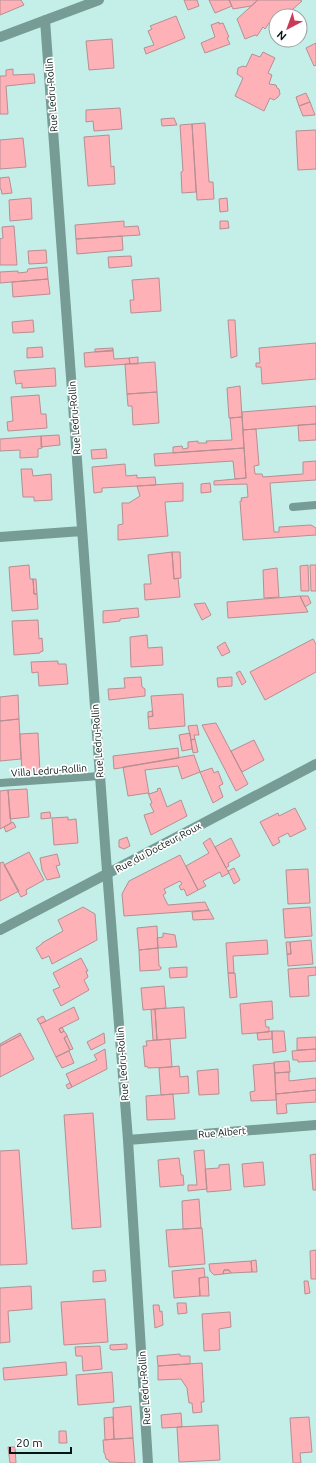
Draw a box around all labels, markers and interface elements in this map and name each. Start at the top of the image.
north arrow [268,8,308,48]
text: N [274,28,288,43]
street label: Rue Ledru-Rollin [43,58,60,132]
street label: Rue Ledru-Rollin [66,381,83,455]
street label: Rue Ledru-Rollin [89,704,106,778]
street label: Villa Ledru-Rollin [11,762,87,779]
street label: Rue du Docteur Roux [114,820,203,875]
street label: Rue Ledru-Rollin [114,1027,131,1101]
street label: Rue Albert [198,1125,246,1140]
street label: Rue Ledru-Rollin [136,1351,153,1425]
scale bar [10,1429,71,1455]
text: 20 m [16,1436,43,1449]

